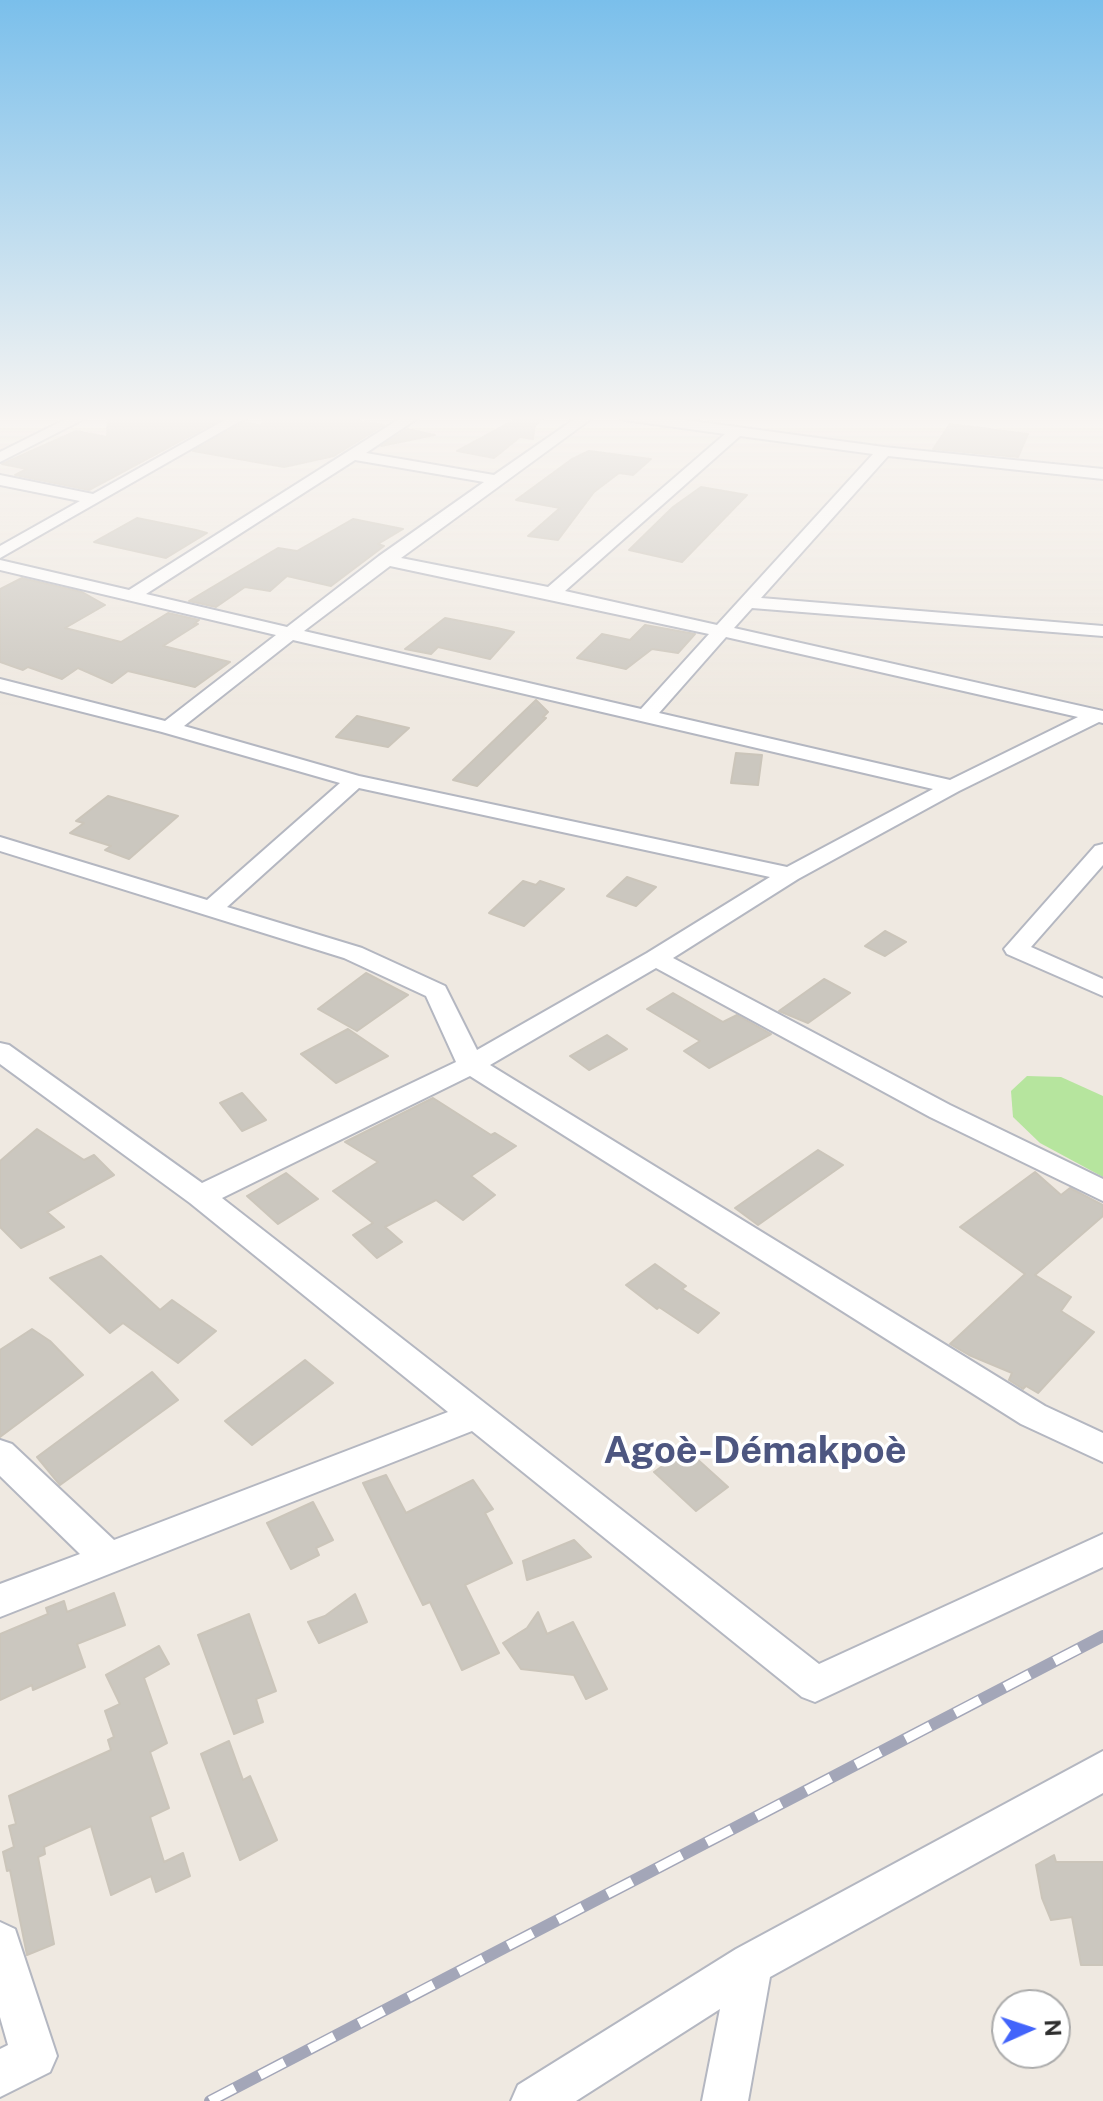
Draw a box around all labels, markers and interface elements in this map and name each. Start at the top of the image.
district label: Agoè-Démakpoè [603,1428,907,1474]
north arrow [991,1989,1071,2069]
text: N [1040,2019,1066,2037]

